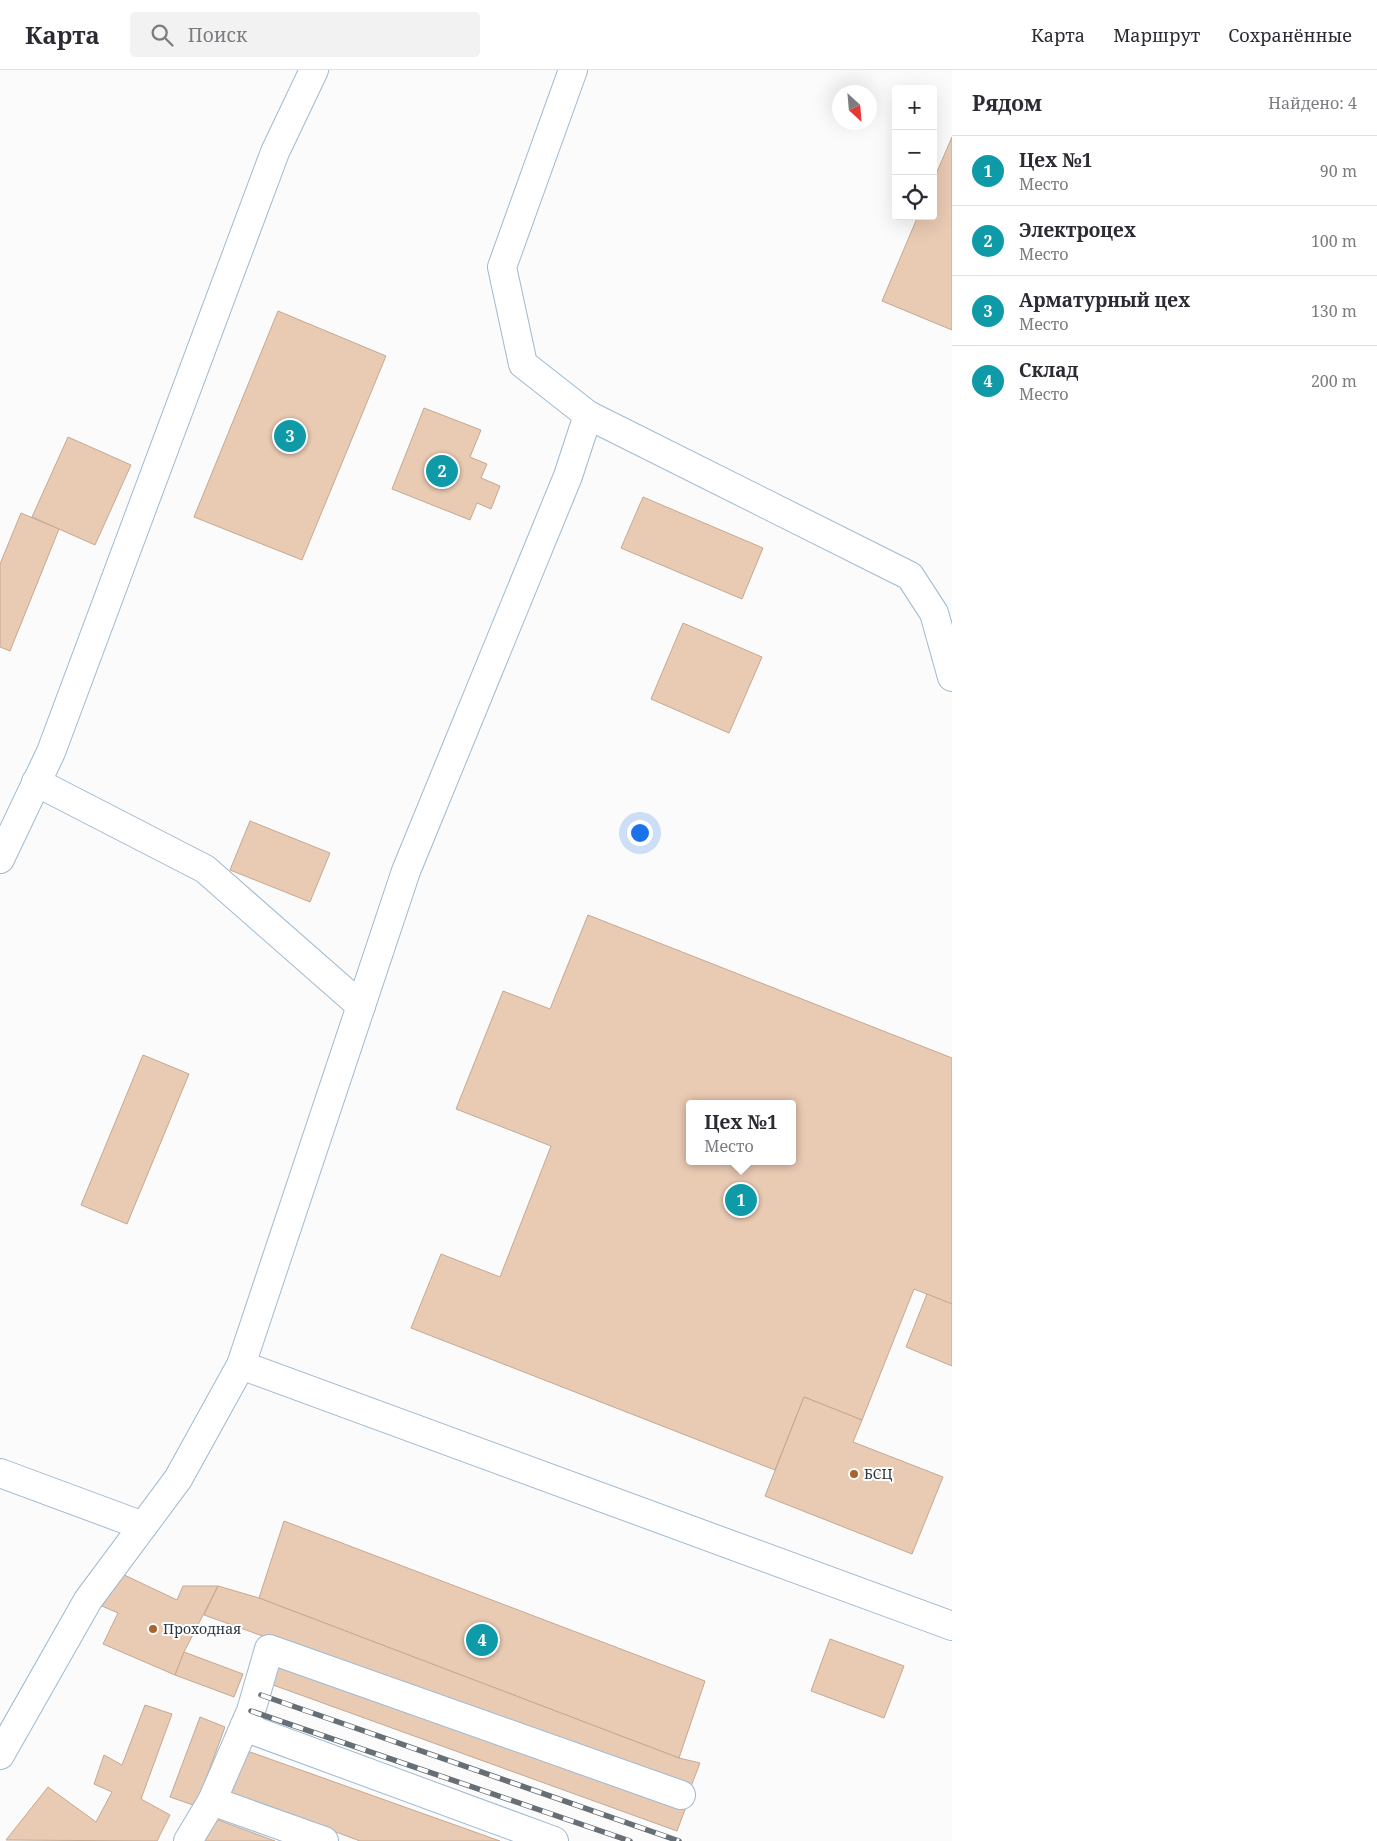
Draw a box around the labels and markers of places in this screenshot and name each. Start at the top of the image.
pin: 3 [274,417,306,455]
pin: 2 [426,452,458,490]
pin: 1 [725,1181,757,1219]
place label: БСЦ [864,1464,892,1483]
marker: БСЦ [848,1468,860,1480]
place label: Проходная [163,1619,241,1638]
pin: 4 [466,1621,498,1659]
marker: Проходная [147,1623,159,1635]

